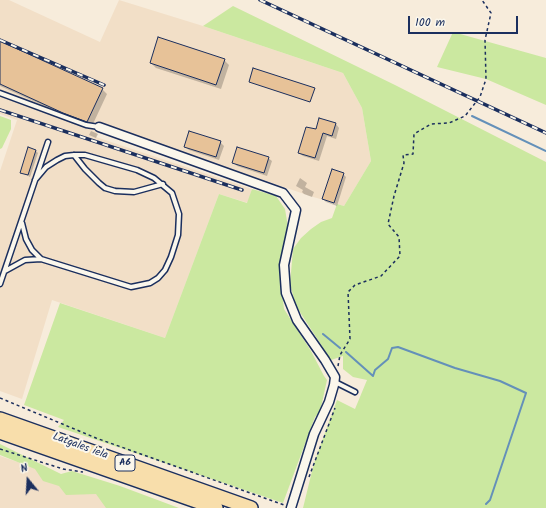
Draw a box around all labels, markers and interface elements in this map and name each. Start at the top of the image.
scale bar [410,8,520,34]
text: 100 m [415,13,445,32]
street label: Latgales iela [51,431,109,463]
road number: A6 [115,455,135,471]
text: N [18,459,30,478]
north arrow [8,460,48,500]

